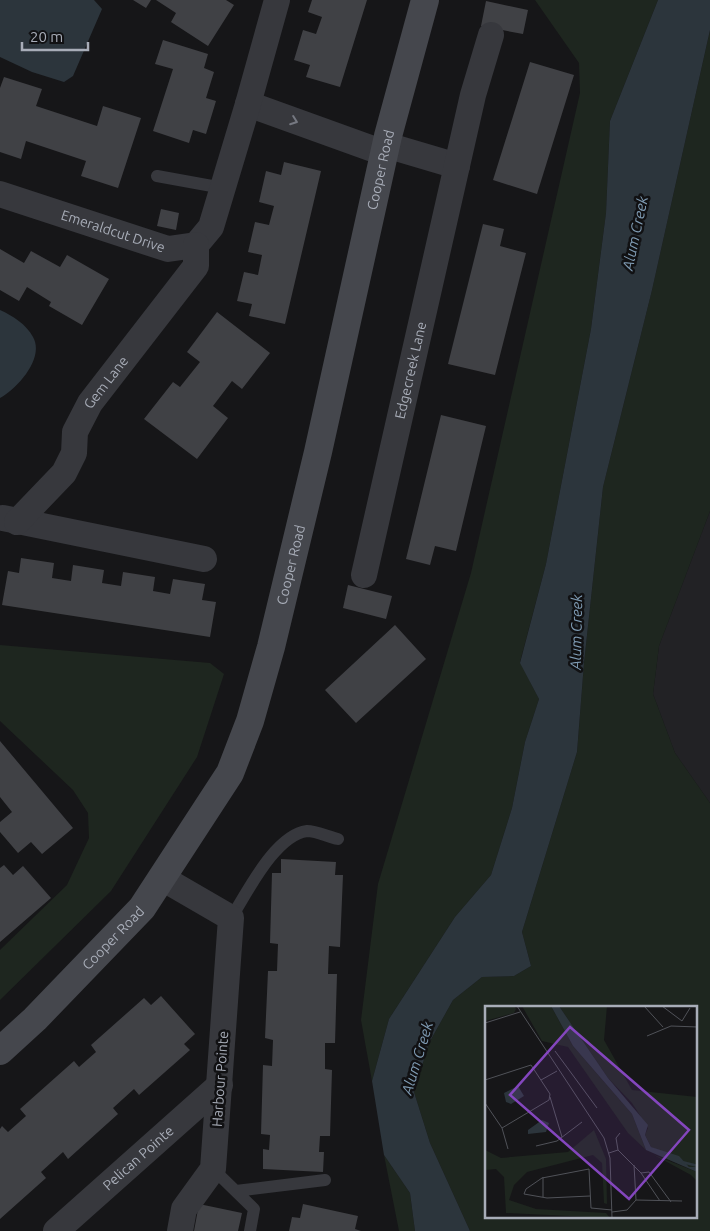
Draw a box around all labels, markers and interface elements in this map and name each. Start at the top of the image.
scale bar [22,20,89,52]
text: 20 m [30,28,63,45]
one-way arrow [289,115,298,125]
street label: Cooper Road [364,128,397,211]
water label: Alum Creek [619,194,651,273]
street label: Emeraldcut Drive [59,207,167,255]
street label: Edgecreek Lane [392,320,429,420]
street label: Gem Lane [81,353,131,411]
street label: Cooper Road [273,523,308,606]
water label: Alum Creek [567,594,585,671]
street label: Cooper Road [79,903,147,973]
inset map [485,1006,698,1218]
water label: Alum Creek [398,1019,436,1098]
street label: Harbour Pointe [209,1030,231,1128]
street label: Pelican Pointe [100,1122,177,1193]

